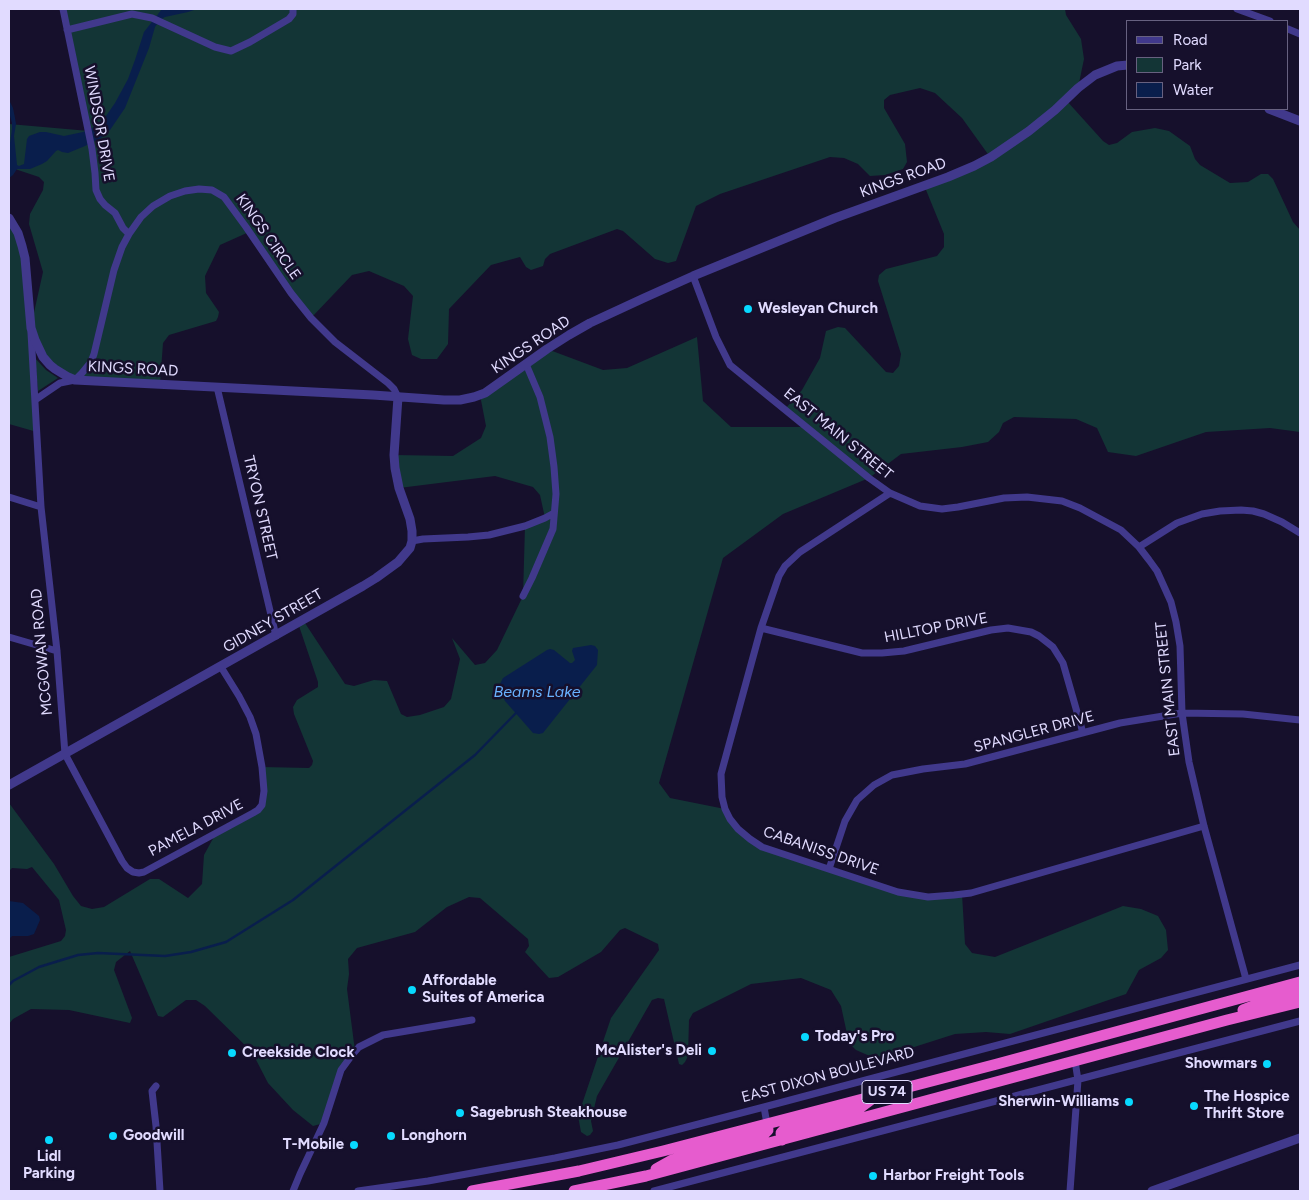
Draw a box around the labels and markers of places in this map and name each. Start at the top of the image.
place label: Wesleyan Church [758,300,878,318]
marker: Wesleyan Church [742,303,754,315]
place label: Affordable Suites of America [422,972,544,1007]
marker: Affordable Suites of America [406,984,418,996]
place label: Today's Pro [815,1028,894,1046]
marker: Today's Pro [799,1031,811,1043]
place label: McAlister's Deli [595,1042,702,1060]
place label: Creekside Clock [242,1044,355,1062]
marker: McAlister's Deli [706,1045,718,1057]
marker: Creekside Clock [226,1047,238,1059]
place label: Showmars [1185,1055,1257,1073]
marker: Showmars [1261,1058,1273,1070]
place label: The Hospice Thrift Store [1204,1088,1290,1123]
place label: Sherwin-Williams [998,1093,1119,1111]
marker: Sherwin-Williams [1123,1096,1135,1108]
marker: The Hospice Thrift Store [1188,1100,1200,1112]
place label: Sagebrush Steakhouse [470,1104,627,1122]
marker: Sagebrush Steakhouse [454,1107,466,1119]
place label: Goodwill [123,1127,184,1145]
place label: Longhorn [401,1127,467,1145]
marker: Goodwill [107,1130,119,1142]
marker: Longhorn [385,1130,397,1142]
marker: Lidl Parking [43,1134,55,1146]
place label: T-Mobile [283,1136,344,1154]
marker: T-Mobile [348,1139,360,1151]
place label: Lidl Parking [23,1148,75,1183]
place label: Harbor Freight Tools [883,1167,1024,1185]
marker: Harbor Freight Tools [867,1170,879,1182]

